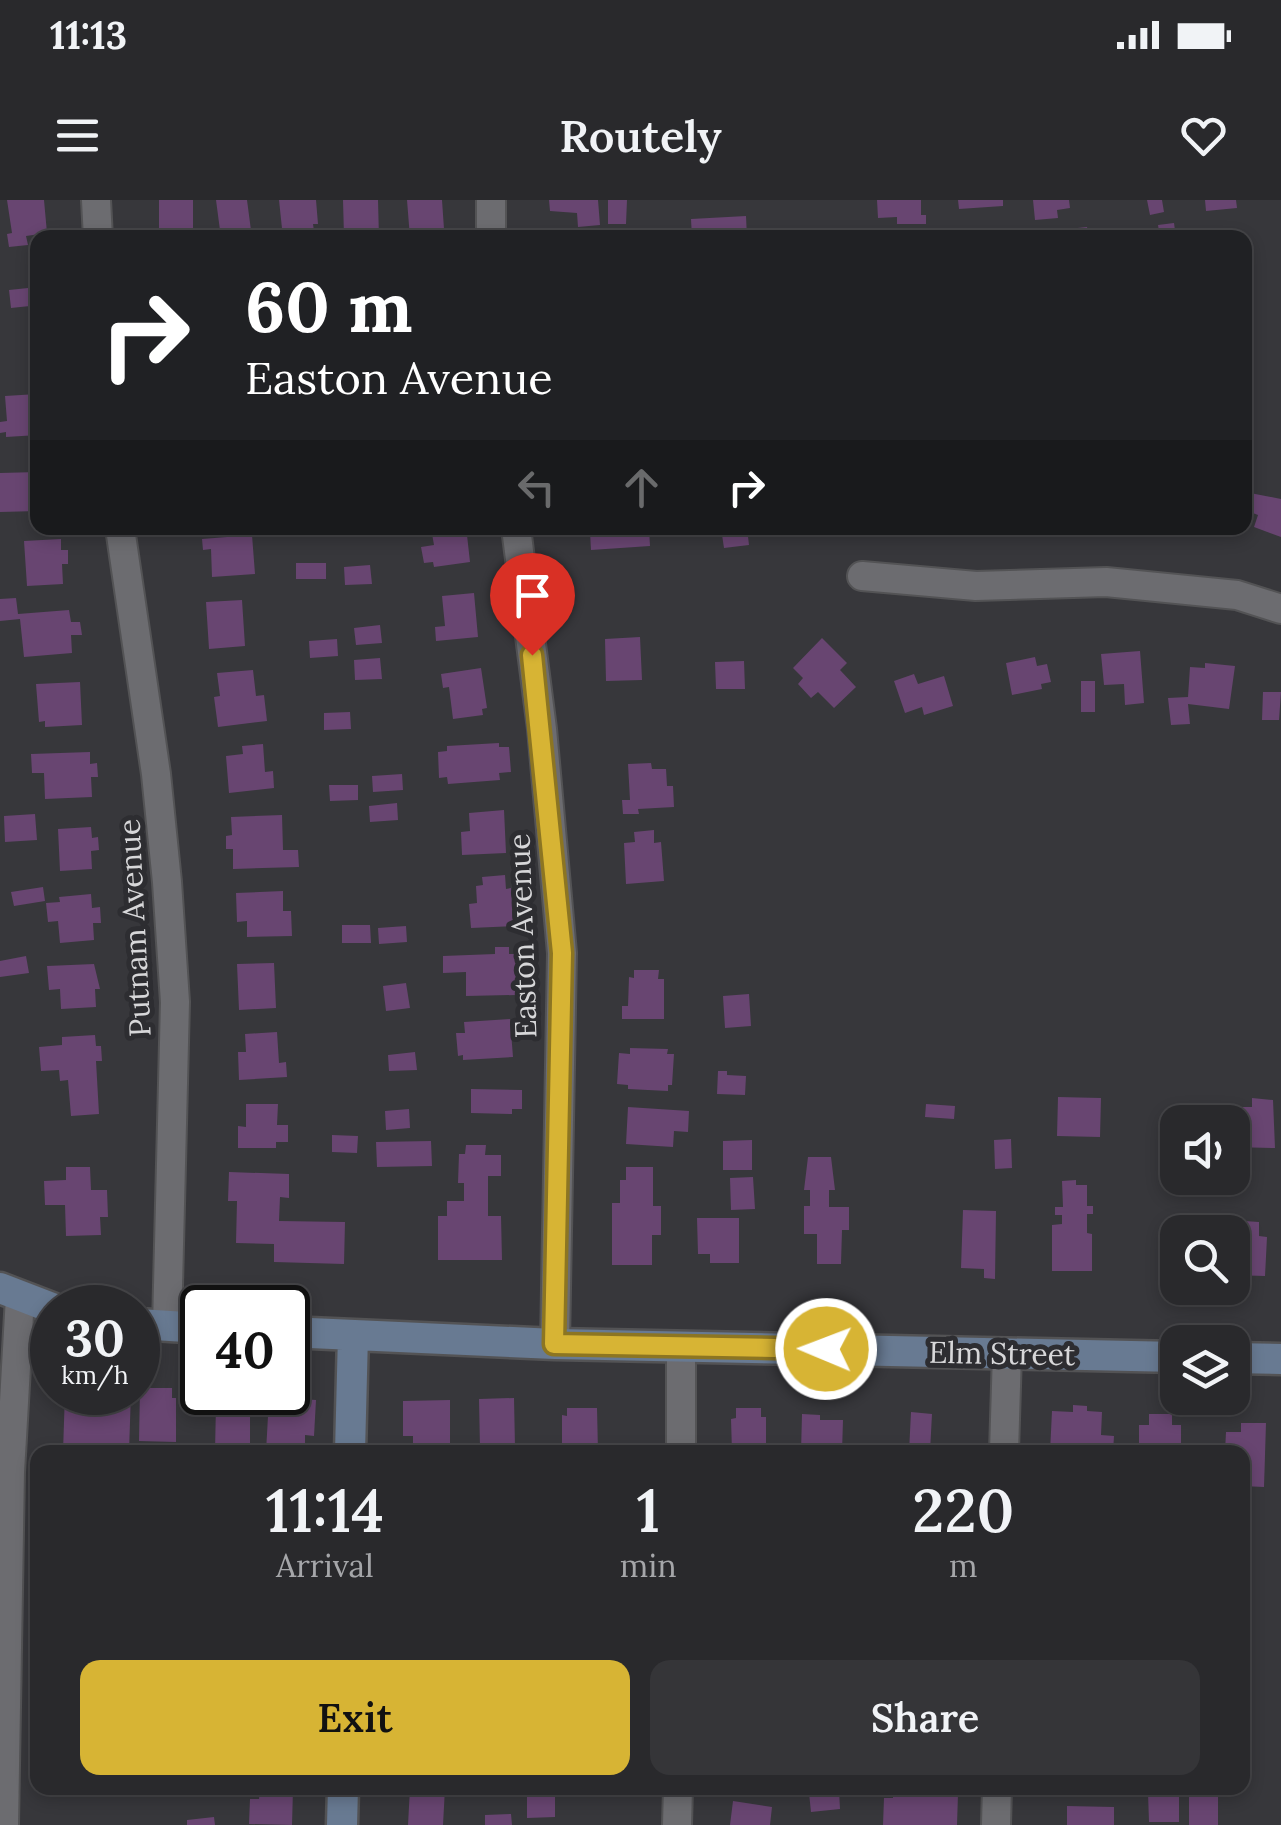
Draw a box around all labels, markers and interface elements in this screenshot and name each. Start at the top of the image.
text: 11:13 [50,11,127,59]
text: Routely [559,107,722,164]
icon: menu [50,108,105,163]
icon: heart [1176,108,1231,163]
text: 60 m [245,262,413,351]
icon: right [80,270,210,400]
text: Easton Avenue [245,349,553,406]
icon: left [509,460,564,515]
icon: ahead [614,460,669,515]
icon: right [719,460,774,515]
pin [490,553,575,656]
icon: arrive [505,568,560,623]
street label: Putnam Avenue [109,818,159,1038]
street label: Easton Avenue [499,833,545,1039]
map controls [1160,1105,1250,1415]
button: sound [1160,1105,1250,1195]
button: search [1160,1215,1250,1305]
speed limit sign: 40 [180,1285,310,1415]
position arrow [774,1297,878,1401]
text: 30 [65,1306,125,1370]
button: layers [1160,1325,1250,1415]
street label: Elm Street [928,1333,1076,1373]
text: km/h [61,1359,129,1391]
text: 11:14 [266,1472,384,1548]
text: 1 [636,1472,660,1548]
text: 220 [912,1472,1014,1548]
text: Arrival [276,1545,374,1586]
text: min [620,1545,677,1586]
text: m [949,1545,978,1586]
button: Exit [80,1660,630,1775]
button: Share [650,1660,1200,1775]

